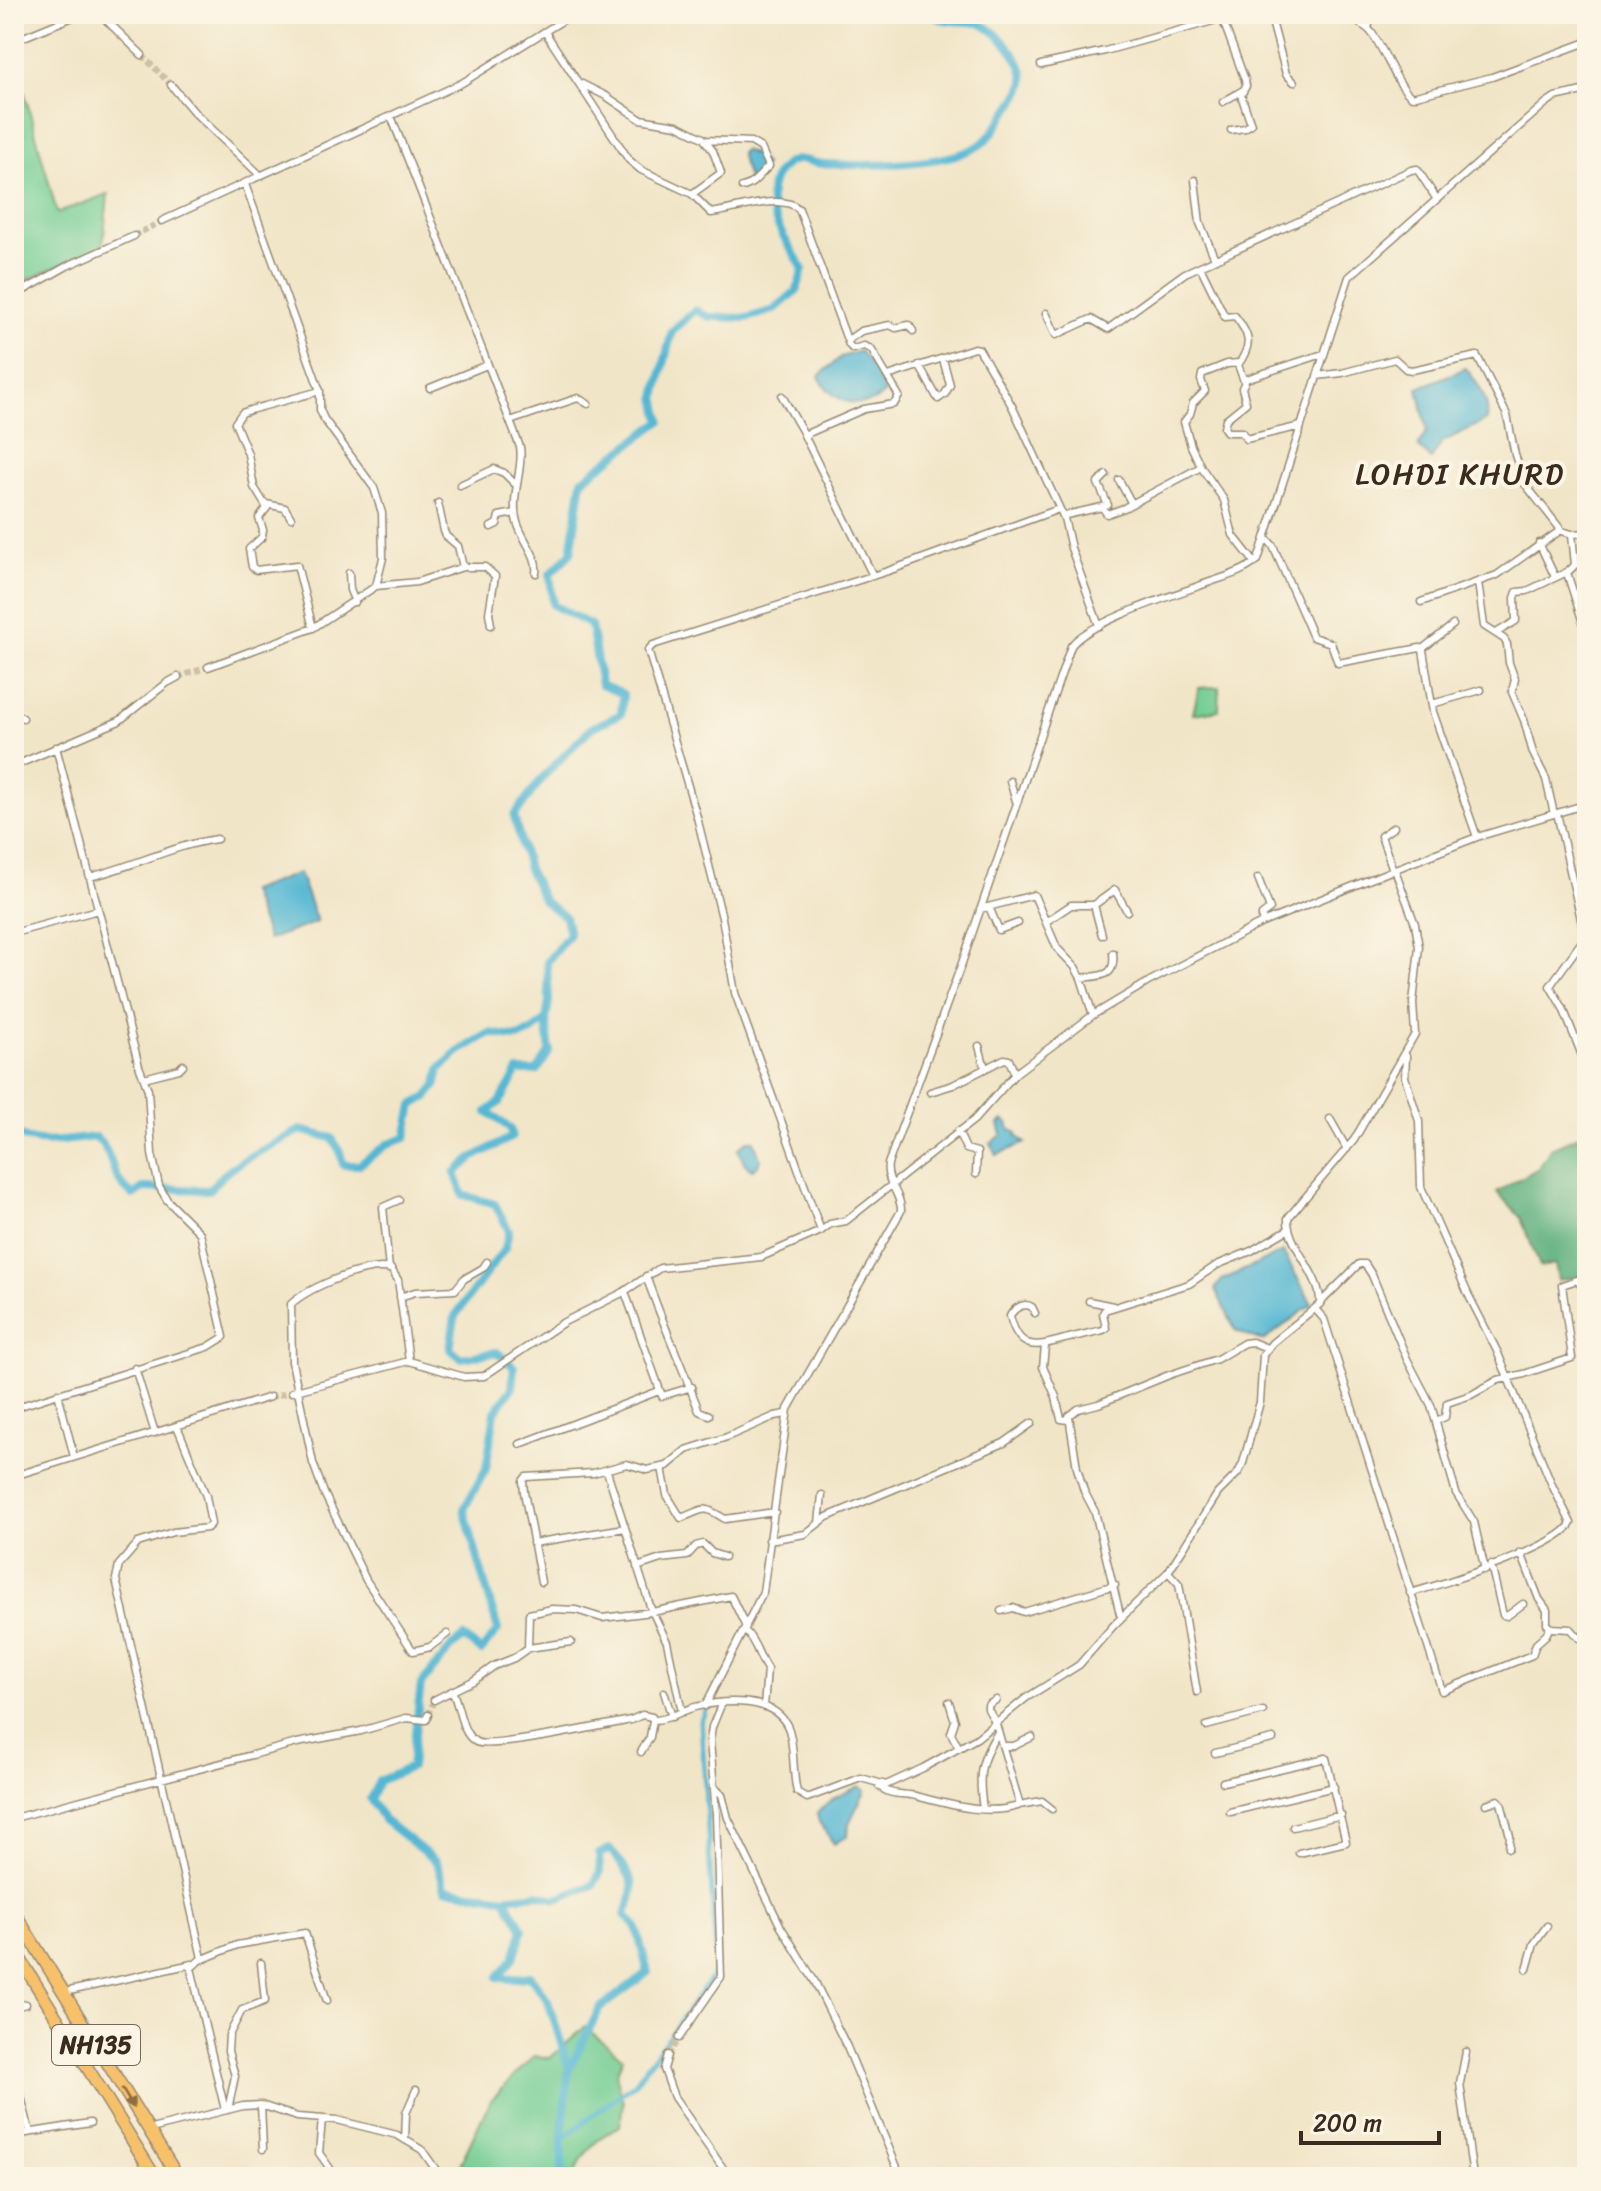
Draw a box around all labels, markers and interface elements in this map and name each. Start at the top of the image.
district label: LOHDI KHURD [1355,447,1565,501]
road number: NH135 [52,2025,140,2065]
one-way arrow [120,2087,134,2109]
scale bar [1301,2095,1439,2145]
text: 200 m [1313,2102,1382,2144]

